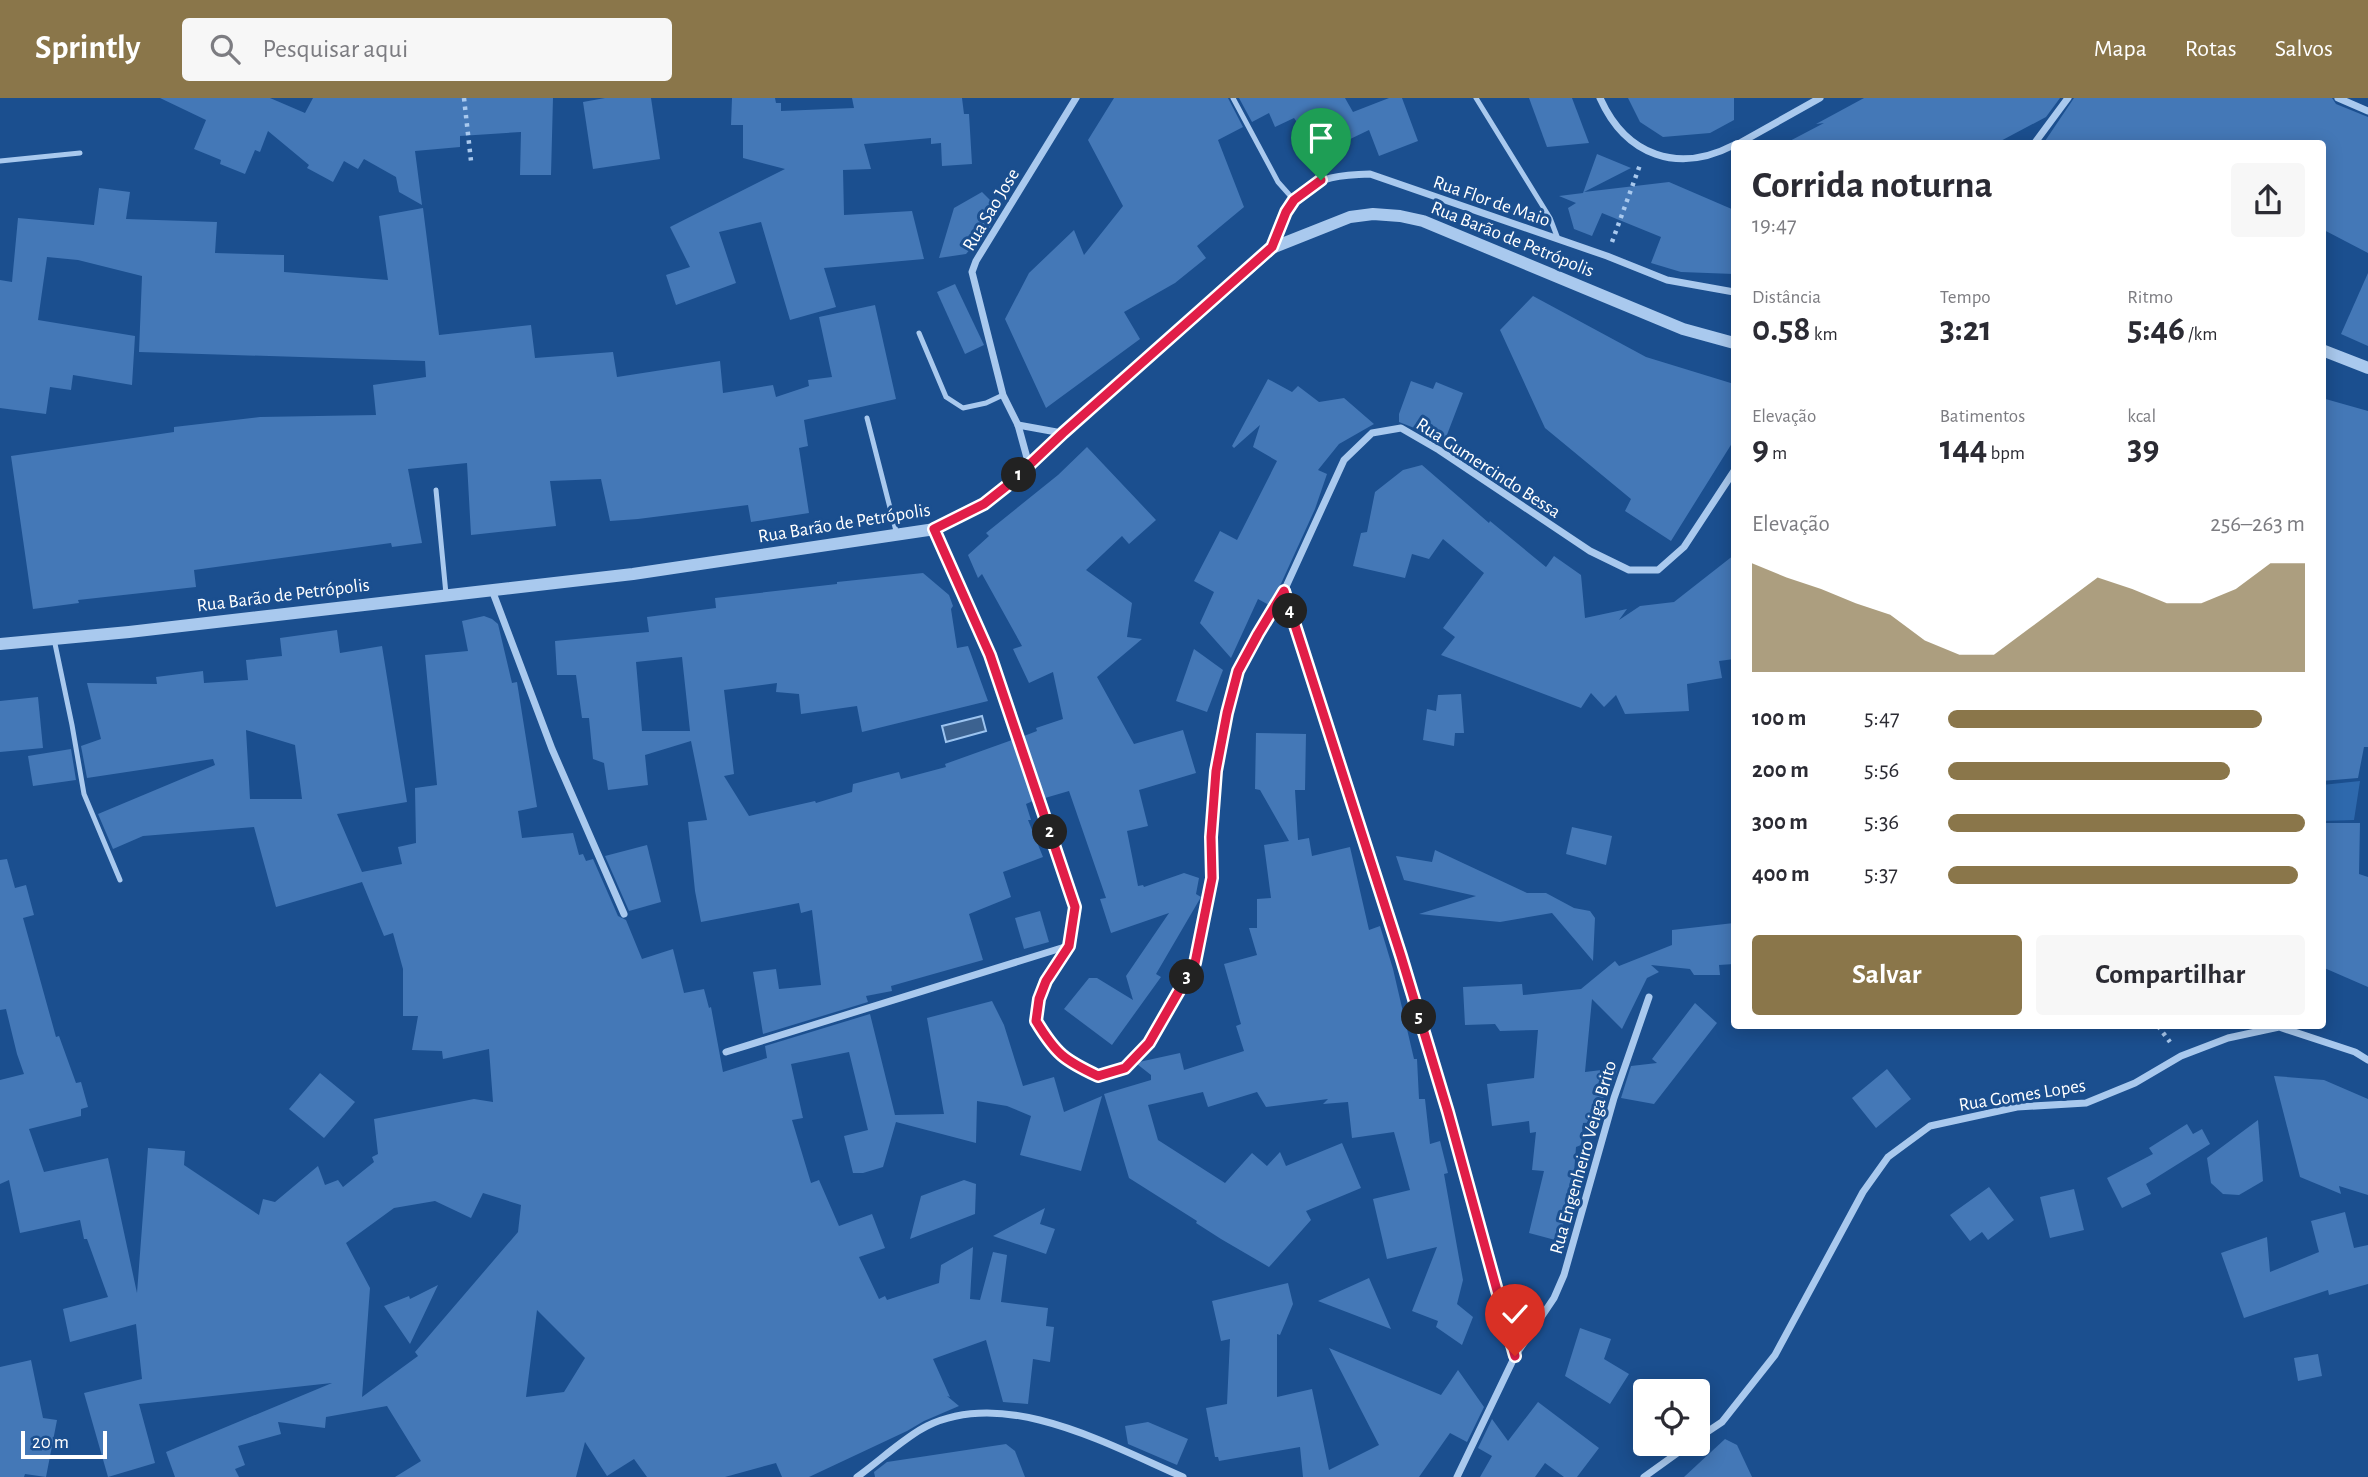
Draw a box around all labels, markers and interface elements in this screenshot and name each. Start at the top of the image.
search box [182,18,672,81]
icon: search [206,30,244,68]
text: Sprintly [35,32,140,65]
text: Pesquisar aqui [262,36,408,62]
text: Mapa [2094,37,2147,61]
text: Rotas [2185,37,2237,61]
text: Salvos [2275,37,2333,61]
pin [1291,108,1351,180]
icon: arrive [1302,119,1340,157]
button: share [2231,163,2305,237]
street label: Rua Sao Jose [959,165,1023,254]
text: Corrida noturna [1752,167,1993,205]
street label: Rua Flor de Maio [1431,173,1552,230]
street label: Rua Barão de Petrópolis [1428,198,1597,281]
text: 19:47 [1752,214,1797,237]
text: Distância [1752,288,1821,307]
text: Tempo [1940,288,1991,307]
text: Ritmo [2127,288,2173,307]
text: 0.58 [1752,312,1811,347]
text: 3:21 [1940,312,1992,347]
text: 5:46 [2127,312,2185,347]
text: km [1811,325,1838,344]
text: /km [2185,325,2217,344]
text: Elevação [1752,407,1816,426]
text: Batimentos [1940,407,2025,426]
text: kcal [2127,407,2156,426]
street label: Rua Gumercindo Bessa [1413,415,1564,522]
text: 9 [1752,431,1769,466]
text: 144 [1940,431,1987,466]
text: 39 [2127,431,2159,466]
text: m [1769,444,1787,463]
text: bpm [1987,444,2025,463]
pin: 1 [1002,458,1036,492]
text: 1 [1015,465,1022,484]
street label: Rua Barão de Petrópolis [757,500,932,546]
text: Elevação [1752,513,1830,536]
text: 256–263 m [2210,513,2305,536]
street label: Rua Barão de Petrópolis [196,575,371,616]
pin: 4 [1272,594,1308,628]
text: 4 [1285,601,1294,620]
text: 100 m [1752,707,1806,730]
text: 5:47 [1864,707,1900,730]
text: 200 m [1752,759,1809,782]
text: 5:56 [1864,759,1899,782]
text: 300 m [1752,811,1808,834]
text: 5:36 [1864,811,1899,834]
pin: 2 [1032,814,1068,850]
text: 2 [1045,822,1054,841]
text: 400 m [1752,863,1810,886]
text: 5:37 [1864,863,1898,886]
button: Salvar [1752,935,2022,1015]
button: Compartilhar [2036,935,2305,1015]
pin: 3 [1170,960,1204,994]
text: 3 [1182,967,1191,986]
pin: 5 [1402,1000,1436,1034]
text: 5 [1414,1007,1423,1026]
street label: Rua Engenheiro Veiga Brito [1547,1059,1620,1256]
street label: Rua Gomes Lopes [1957,1076,2087,1115]
pin [1485,1284,1545,1356]
icon: check [1496,1295,1534,1333]
map controls [1633,1379,1710,1456]
button: locate [1633,1379,1710,1456]
scale bar [21,1428,107,1460]
text: 20 m [32,1433,69,1452]

